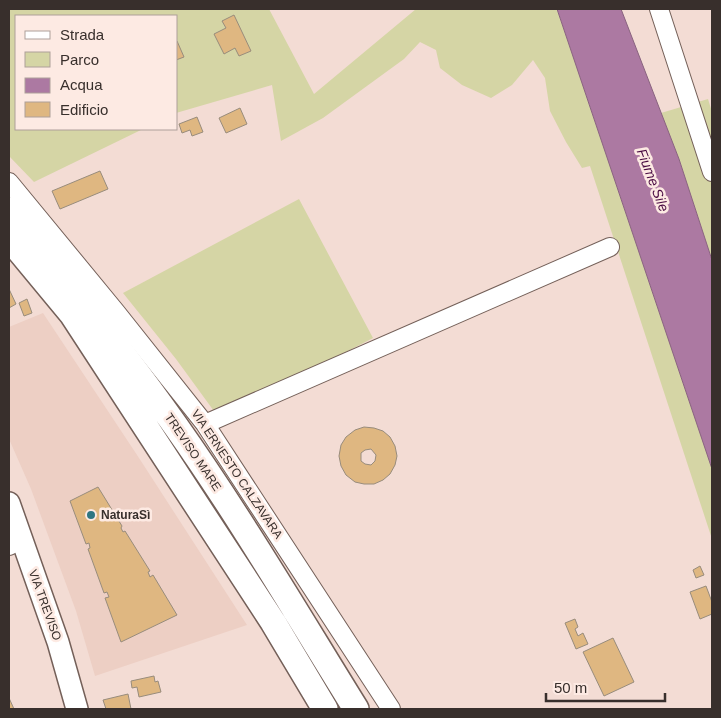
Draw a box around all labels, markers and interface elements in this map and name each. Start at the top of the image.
legend [15,15,178,130]
text: Strada [60,26,105,43]
text: Parco [60,51,99,68]
text: Acqua [60,76,103,93]
text: Edificio [60,101,108,118]
water label: Fiume Sile [634,146,672,214]
street label: VIA ERNESTO CALZAVARA [188,407,286,541]
street label: TREVISO MARE [162,410,224,494]
place label: NaturaSì [101,508,150,522]
marker: NaturaSì [85,509,97,521]
street label: VIA TREVISO [26,568,64,642]
scale bar [546,670,665,702]
text: 50 m [554,679,587,696]

